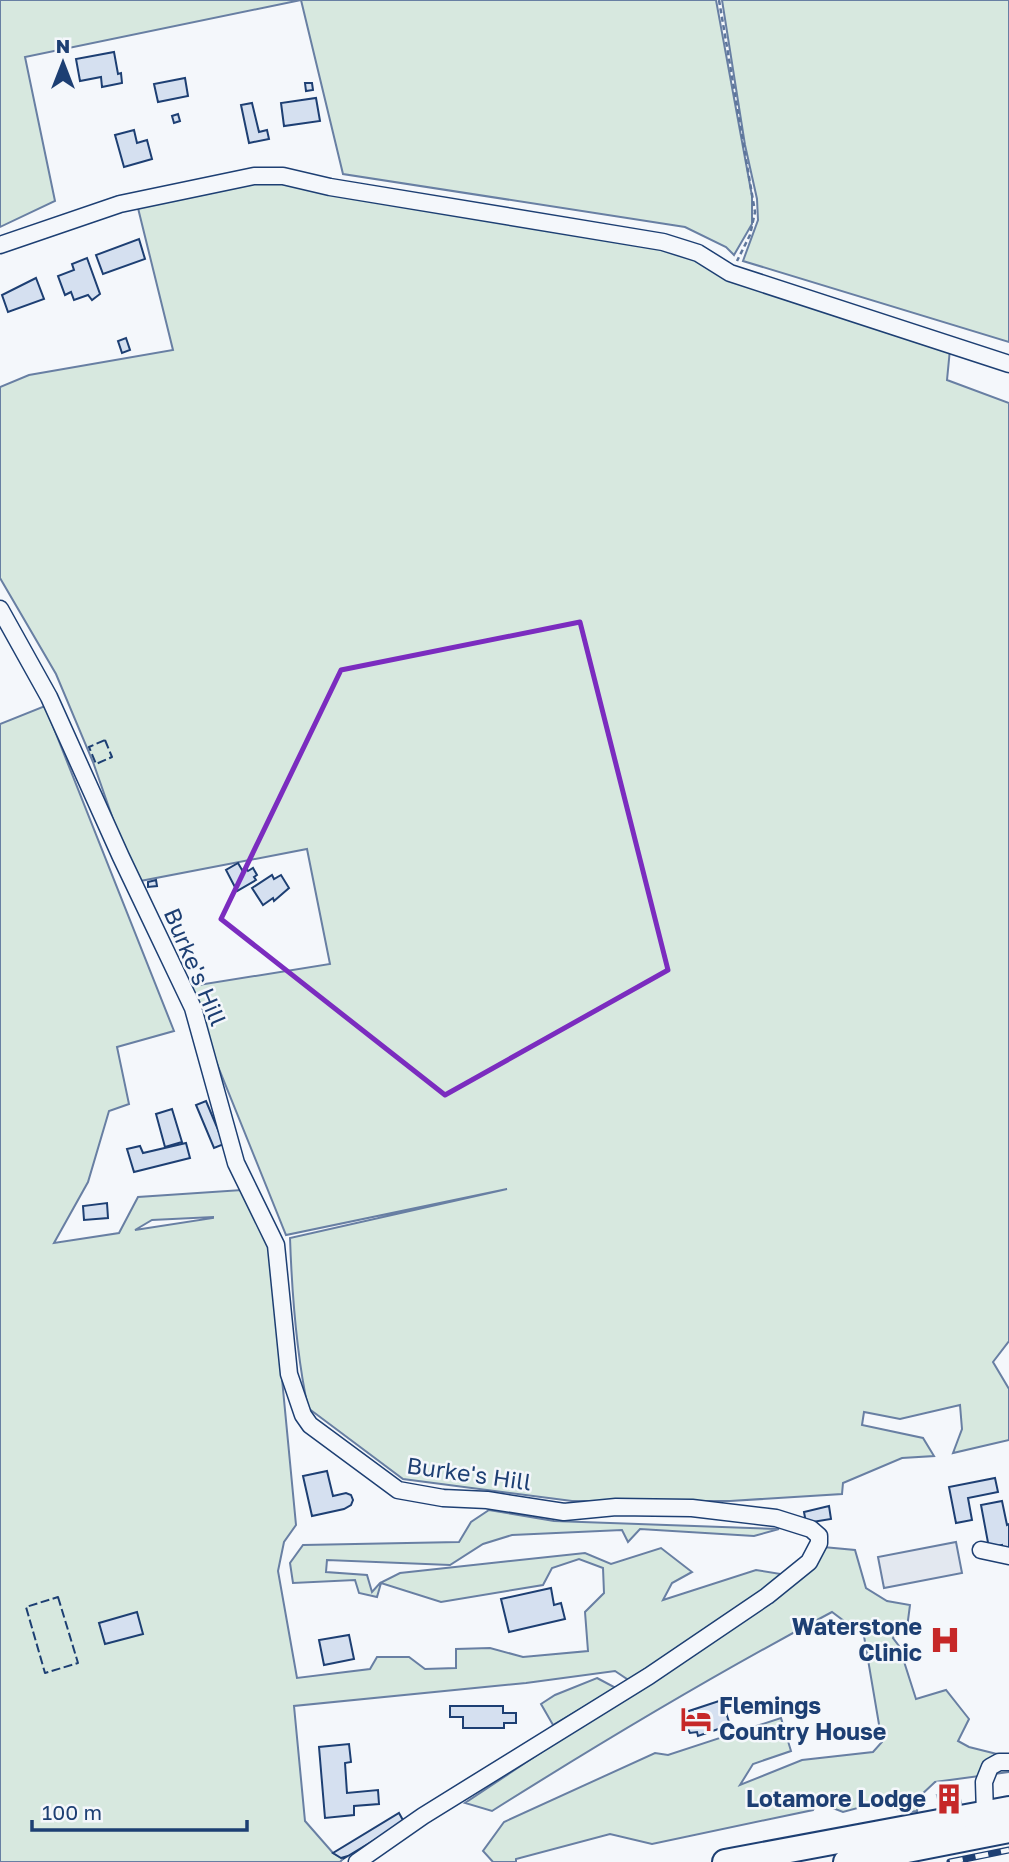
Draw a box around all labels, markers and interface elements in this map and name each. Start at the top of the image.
north arrow [28,28,98,98]
text: N [56,34,70,57]
street label: Burke's Hill [159,903,233,1030]
street label: Burke's Hill [405,1450,533,1496]
place label: Waterstone Clinic [792,1612,922,1666]
hospital icon: Waterstone Clinic [928,1623,962,1657]
place label: Flemings Country House [719,1691,886,1745]
hotel icon: Flemings Country House [679,1702,713,1736]
building icon: Lotamore Lodge [932,1782,966,1816]
place label: Lotamore Lodge [746,1784,926,1812]
scale bar [32,1788,247,1832]
text: 100 m [42,1799,102,1825]

